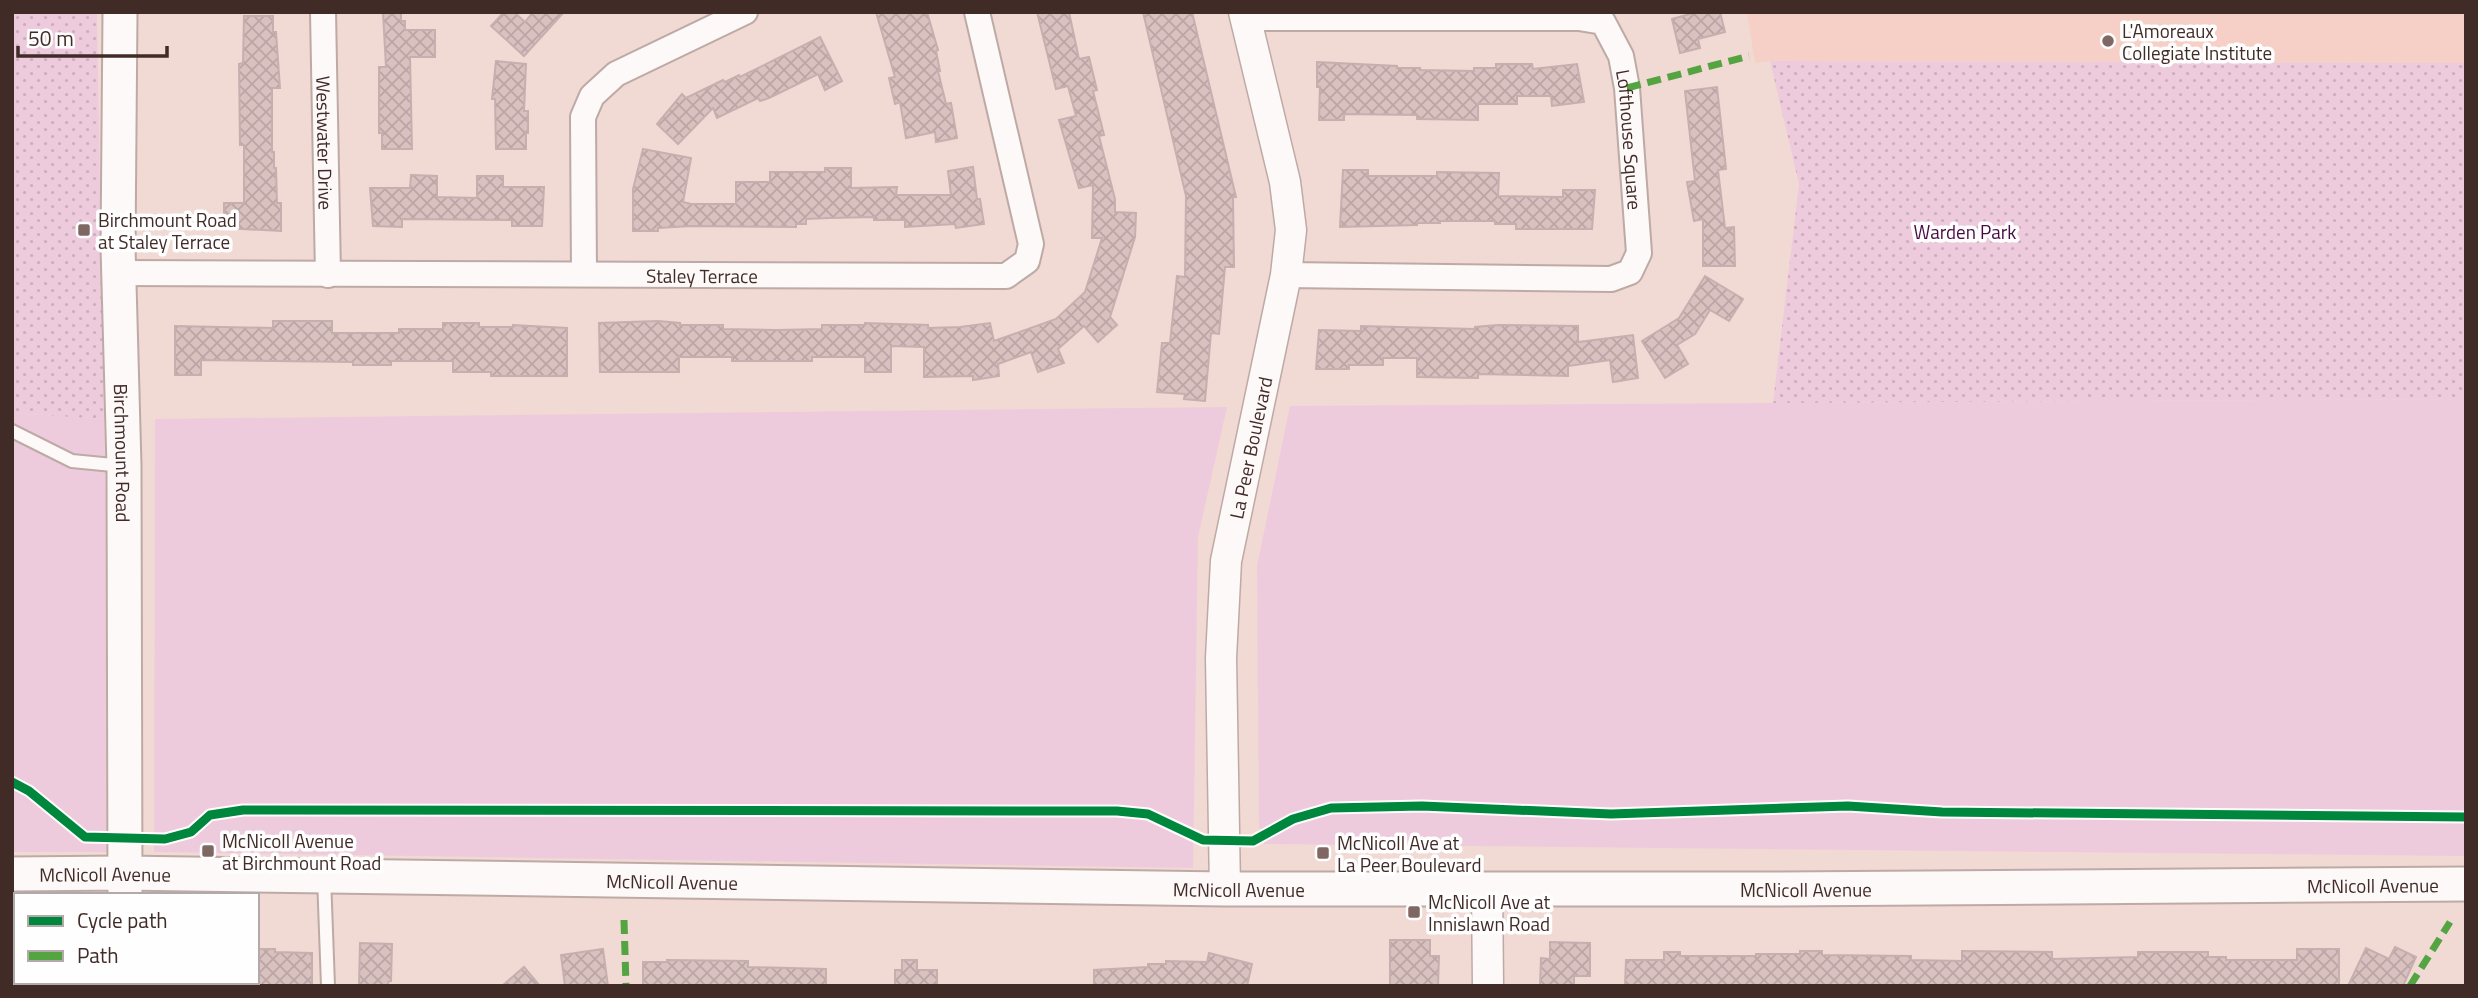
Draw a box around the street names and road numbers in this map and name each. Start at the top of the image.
street label: Lofthouse Square [1609,67,1650,211]
street label: Westwater Drive [310,76,341,210]
street label: Staley Terrace [646,260,758,290]
street label: La Peer Boulevard [1221,374,1279,521]
street label: Birchmount Road [107,383,139,522]
street label: McNicoll Avenue [39,858,171,888]
street label: McNicoll Avenue [606,866,738,896]
street label: McNicoll Avenue [2307,870,2439,900]
street label: McNicoll Avenue [1173,874,1305,904]
street label: McNicoll Avenue [1740,874,1872,904]

